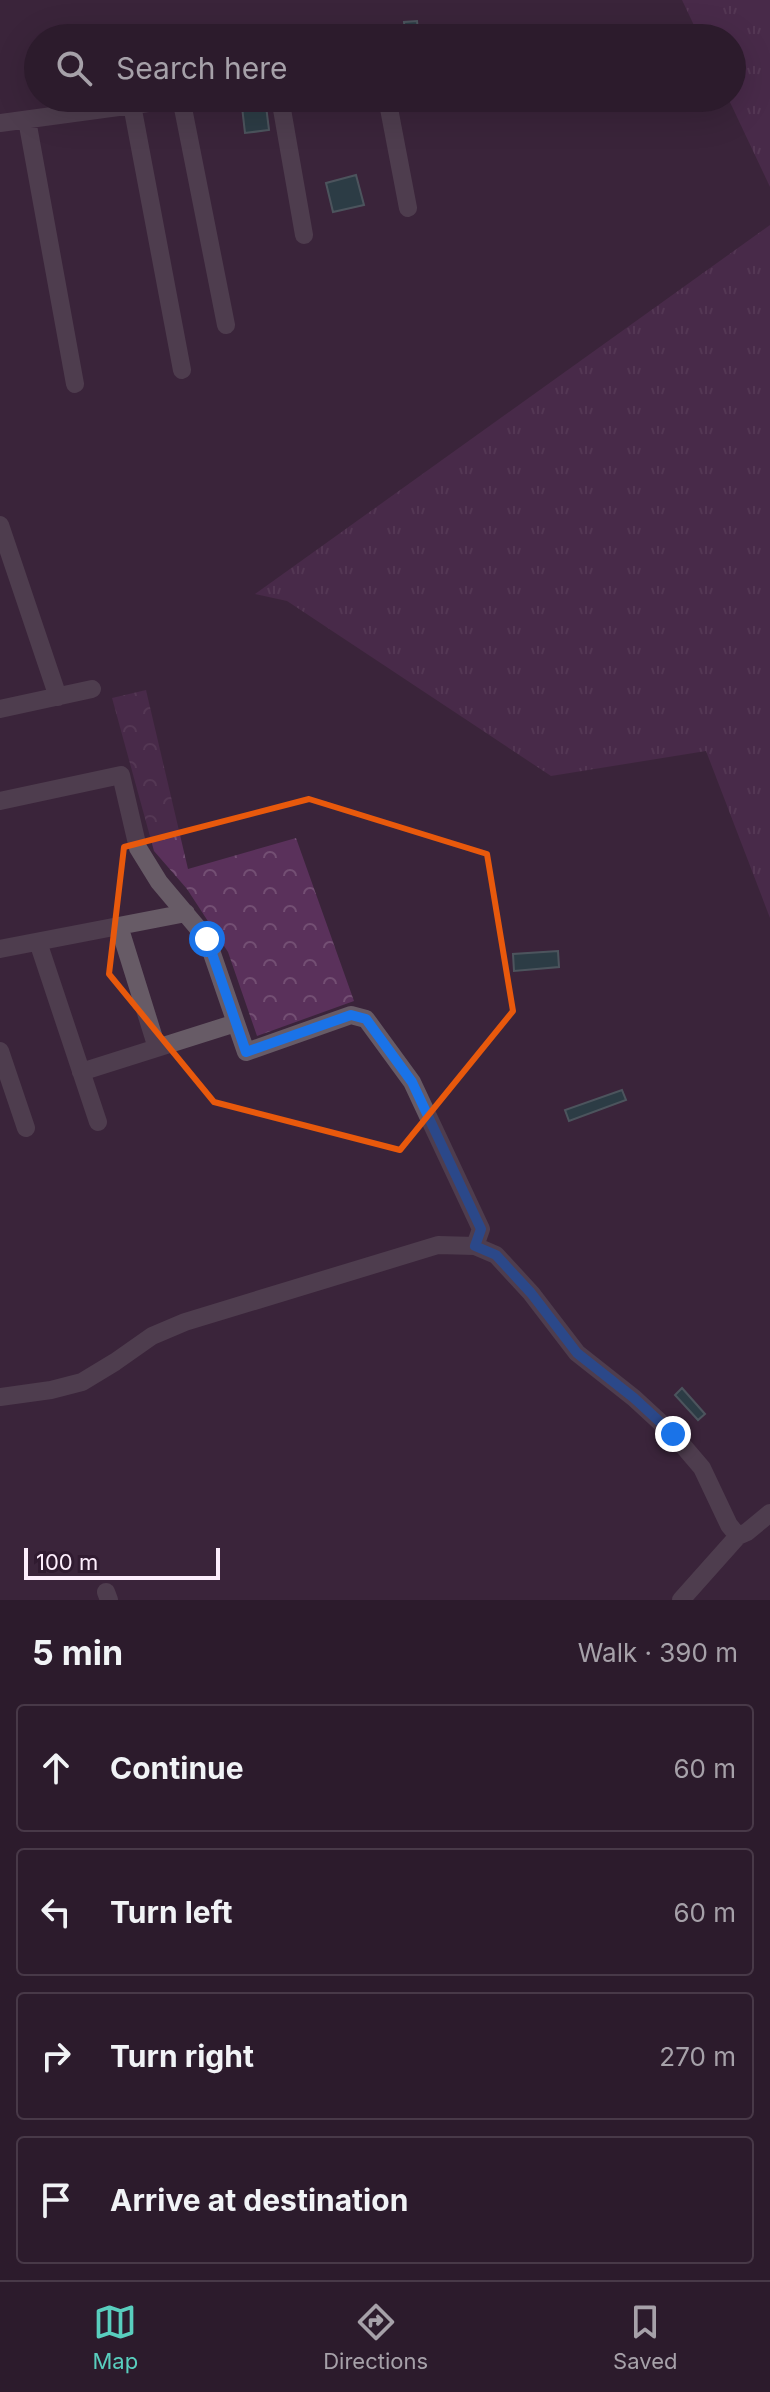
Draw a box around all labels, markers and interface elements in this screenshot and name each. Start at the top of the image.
search box [24,24,746,112]
icon: search [52,46,96,90]
text: Search here [116,50,288,86]
route start [189,921,225,957]
route end [655,1416,691,1452]
scale bar [24,1544,220,1580]
text: 100 m [36,1549,98,1575]
text: 5 min [32,1632,123,1673]
text: Walk · 390 m [578,1637,738,1668]
icon: ahead [34,1746,78,1790]
text: Continue [110,1750,244,1786]
text: 60 m [673,1753,736,1784]
icon: left [34,1890,78,1934]
text: Turn left [110,1894,232,1930]
text: 60 m [673,1897,736,1928]
icon: right [34,2034,78,2078]
text: Turn right [110,2038,254,2074]
text: 270 m [659,2041,736,2072]
icon: arrive [34,2178,78,2222]
text: Arrive at destination [110,2182,408,2218]
tab: Map [93,2300,138,2374]
tab: Directions [323,2300,428,2374]
tab: Saved [613,2300,677,2374]

